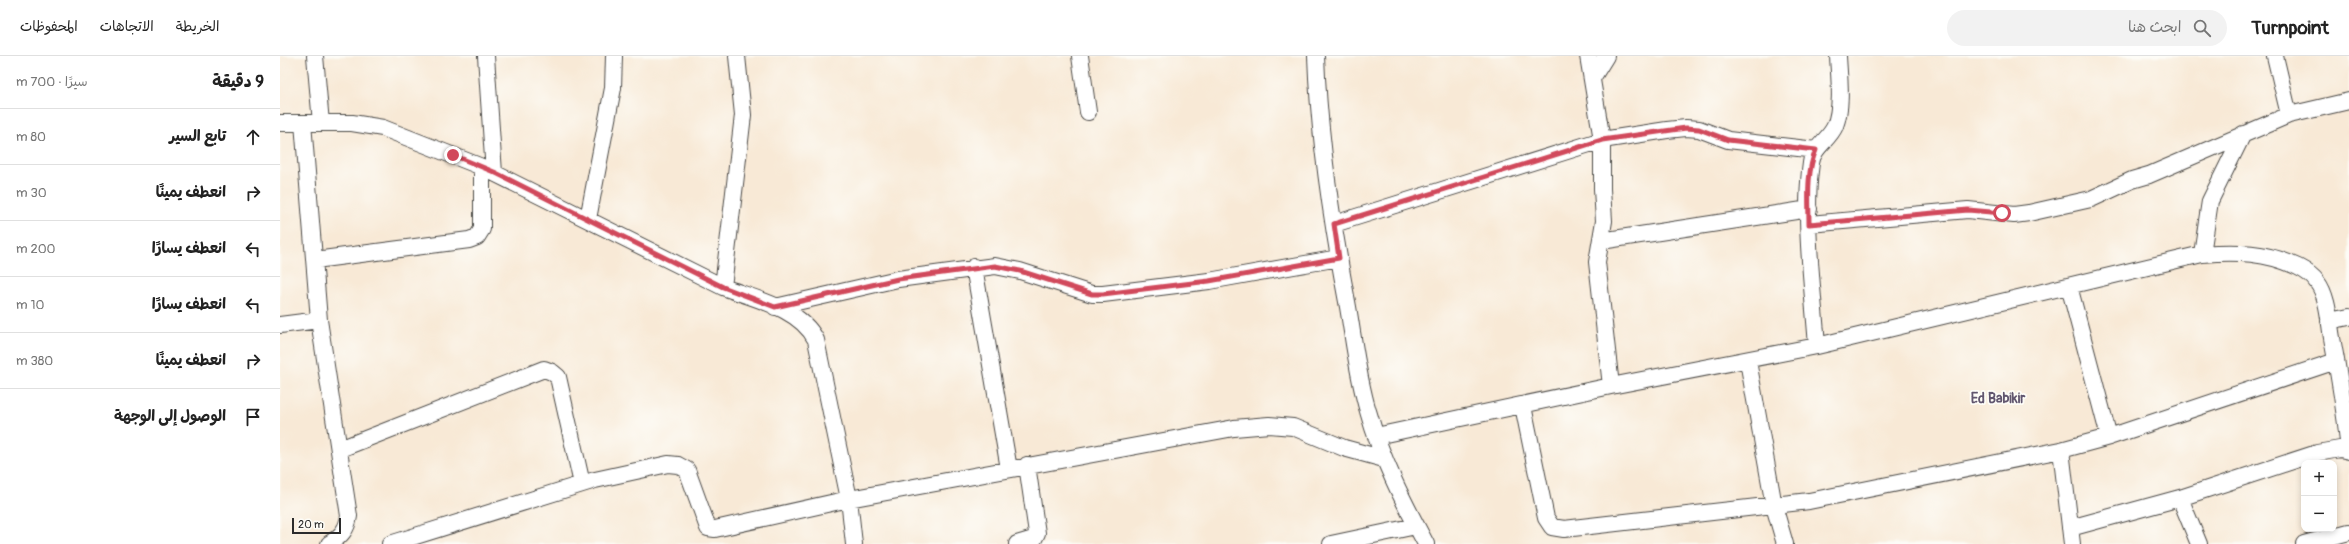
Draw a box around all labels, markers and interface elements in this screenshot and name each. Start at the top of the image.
search box [1947,10,2227,46]
text: Turnpoint [2251,16,2329,40]
icon: search [2191,17,2213,39]
text: المحفوظات [20,18,78,35]
text: الاتجاهات [100,18,154,35]
text: الخريطة [176,18,219,35]
text: ابحث هنا [2128,18,2181,37]
text: 9 دقيقة [212,71,264,92]
text: سيرًا · 700 m [16,74,87,90]
icon: ahead [242,126,264,148]
text: تابع السير [169,127,226,146]
text: 80 m [16,129,46,145]
route end [444,146,462,164]
icon: right [242,182,264,204]
text: انعطف يمينًا [156,183,226,202]
text: 30 m [16,185,47,201]
route start [1993,204,2011,222]
icon: left [242,238,264,260]
text: انعطف يسارًا [152,239,226,258]
text: 200 m [16,241,55,257]
icon: left [242,294,264,316]
text: انعطف يسارًا [152,295,226,314]
text: 10 m [16,297,44,313]
icon: right [242,350,264,372]
text: انعطف يمينًا [156,351,226,370]
text: 380 m [16,353,53,369]
district label: Ed Babikir [1971,390,2026,407]
icon: arrive [242,406,264,428]
text: الوصول إلى الوجهة [114,407,226,426]
map controls [2301,460,2337,532]
button: + [2301,460,2337,496]
button: − [2301,496,2337,532]
scale bar [292,516,341,535]
text: 20 m [298,518,324,531]

